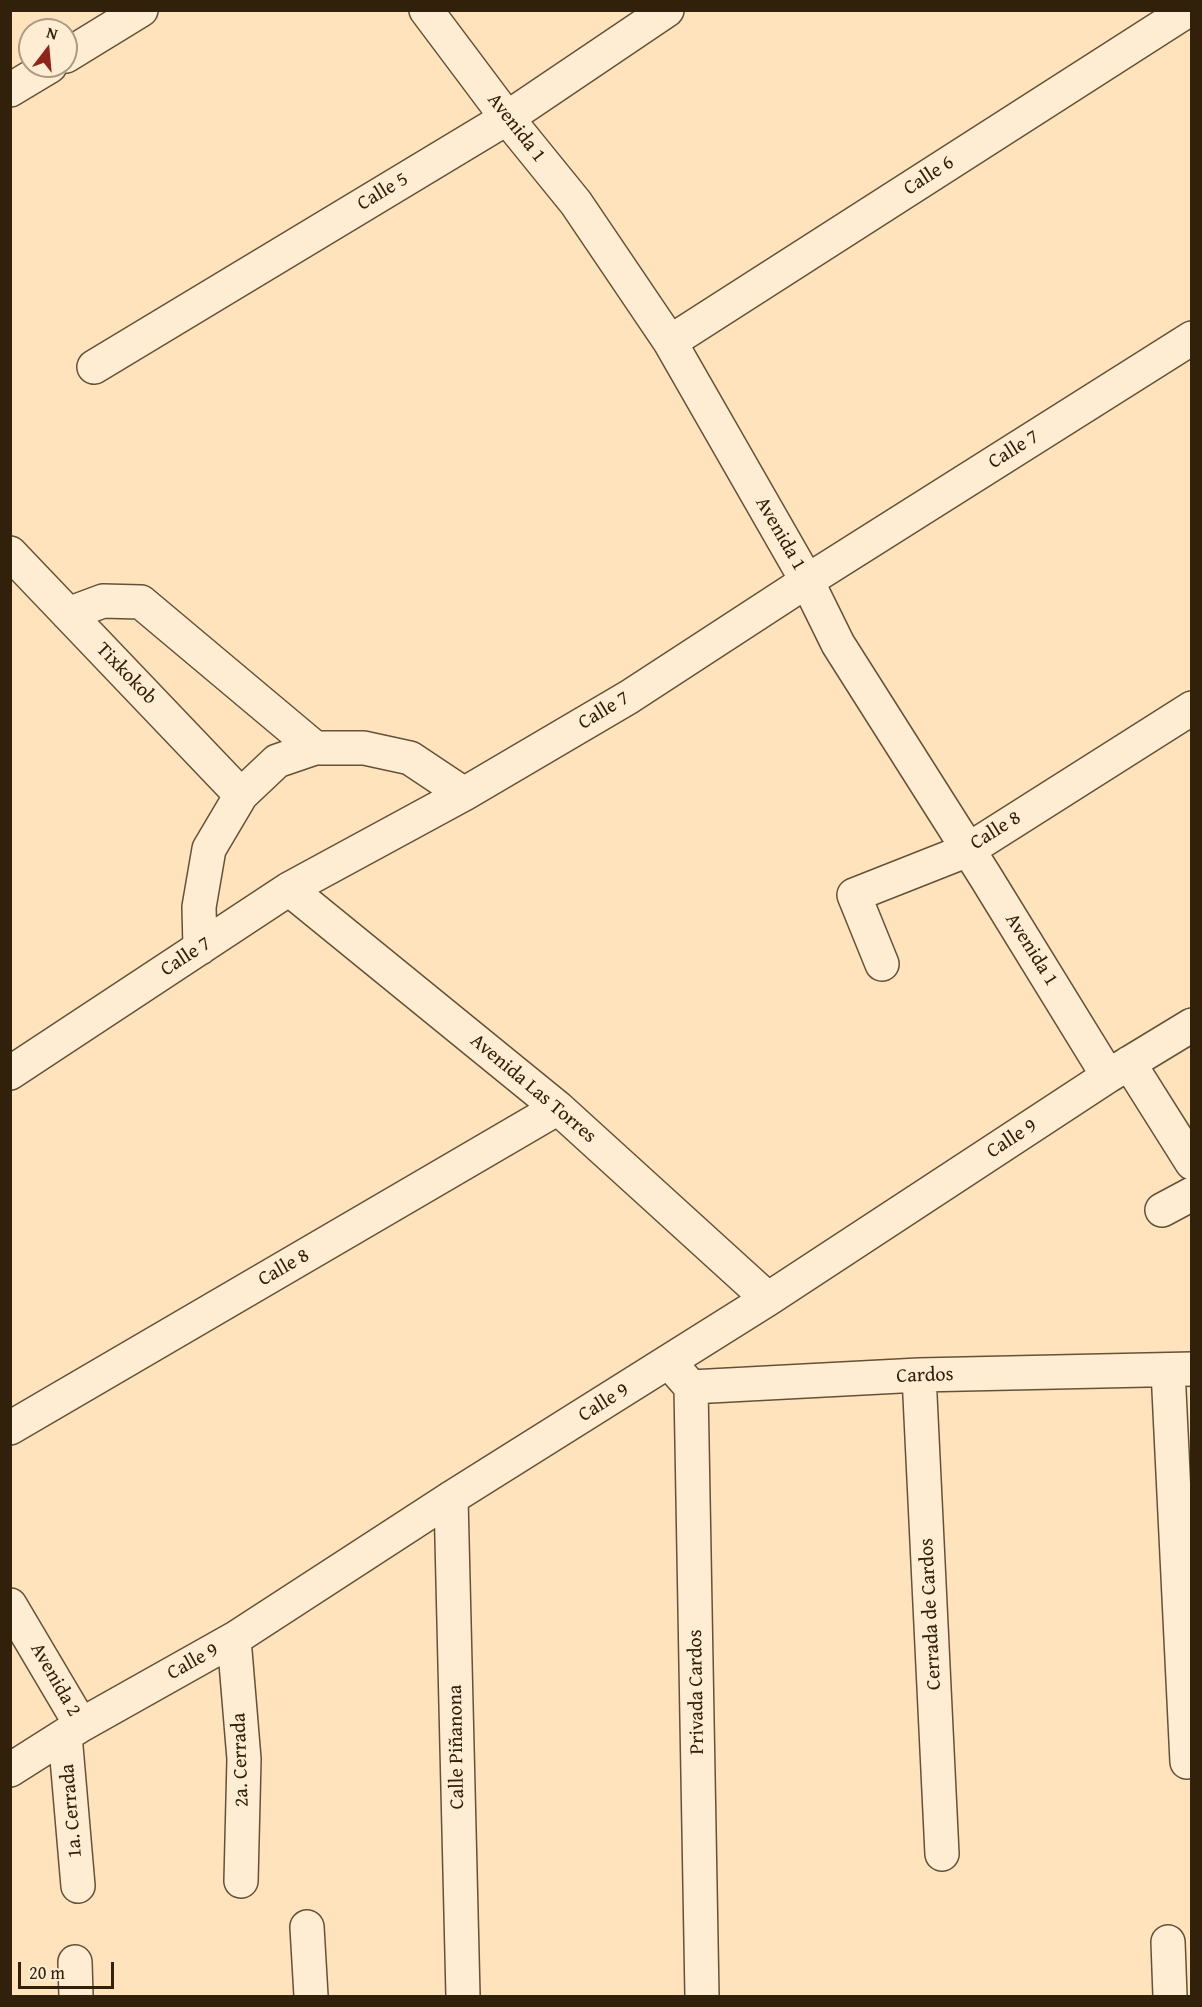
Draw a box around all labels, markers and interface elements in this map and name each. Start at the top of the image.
north arrow [18,18,78,78]
text: N [44,20,61,46]
street label: Avenida 1 [482,89,550,167]
street label: Calle 6 [899,151,959,201]
street label: Calle 5 [353,168,413,216]
street label: Calle 7 [984,425,1044,475]
street label: Avenida 1 [749,493,811,575]
street label: Tixkokob [91,638,161,710]
street label: Calle 7 [574,687,634,735]
street label: Calle 8 [966,806,1026,856]
street label: Avenida 1 [999,909,1063,991]
street label: Calle 7 [156,932,216,982]
street label: Avenida Las Torres [465,1029,601,1149]
street label: Calle 9 [982,1114,1042,1164]
street label: Calle 8 [254,1244,314,1292]
street label: Cardos [896,1363,954,1389]
street label: Calle 9 [574,1378,634,1428]
street label: Cerrada de Cardos [915,1537,947,1691]
street label: Privada Cardos [684,1629,710,1755]
street label: Calle 9 [163,1638,223,1686]
street label: Avenida 2 [24,1639,86,1721]
street label: Calle Piñanona [444,1685,470,1809]
street label: 2a. Cerrada [227,1712,255,1808]
street label: 1a. Cerrada [56,1763,88,1859]
scale bar [21,1950,117,1988]
text: 20 m [29,1959,65,1986]

